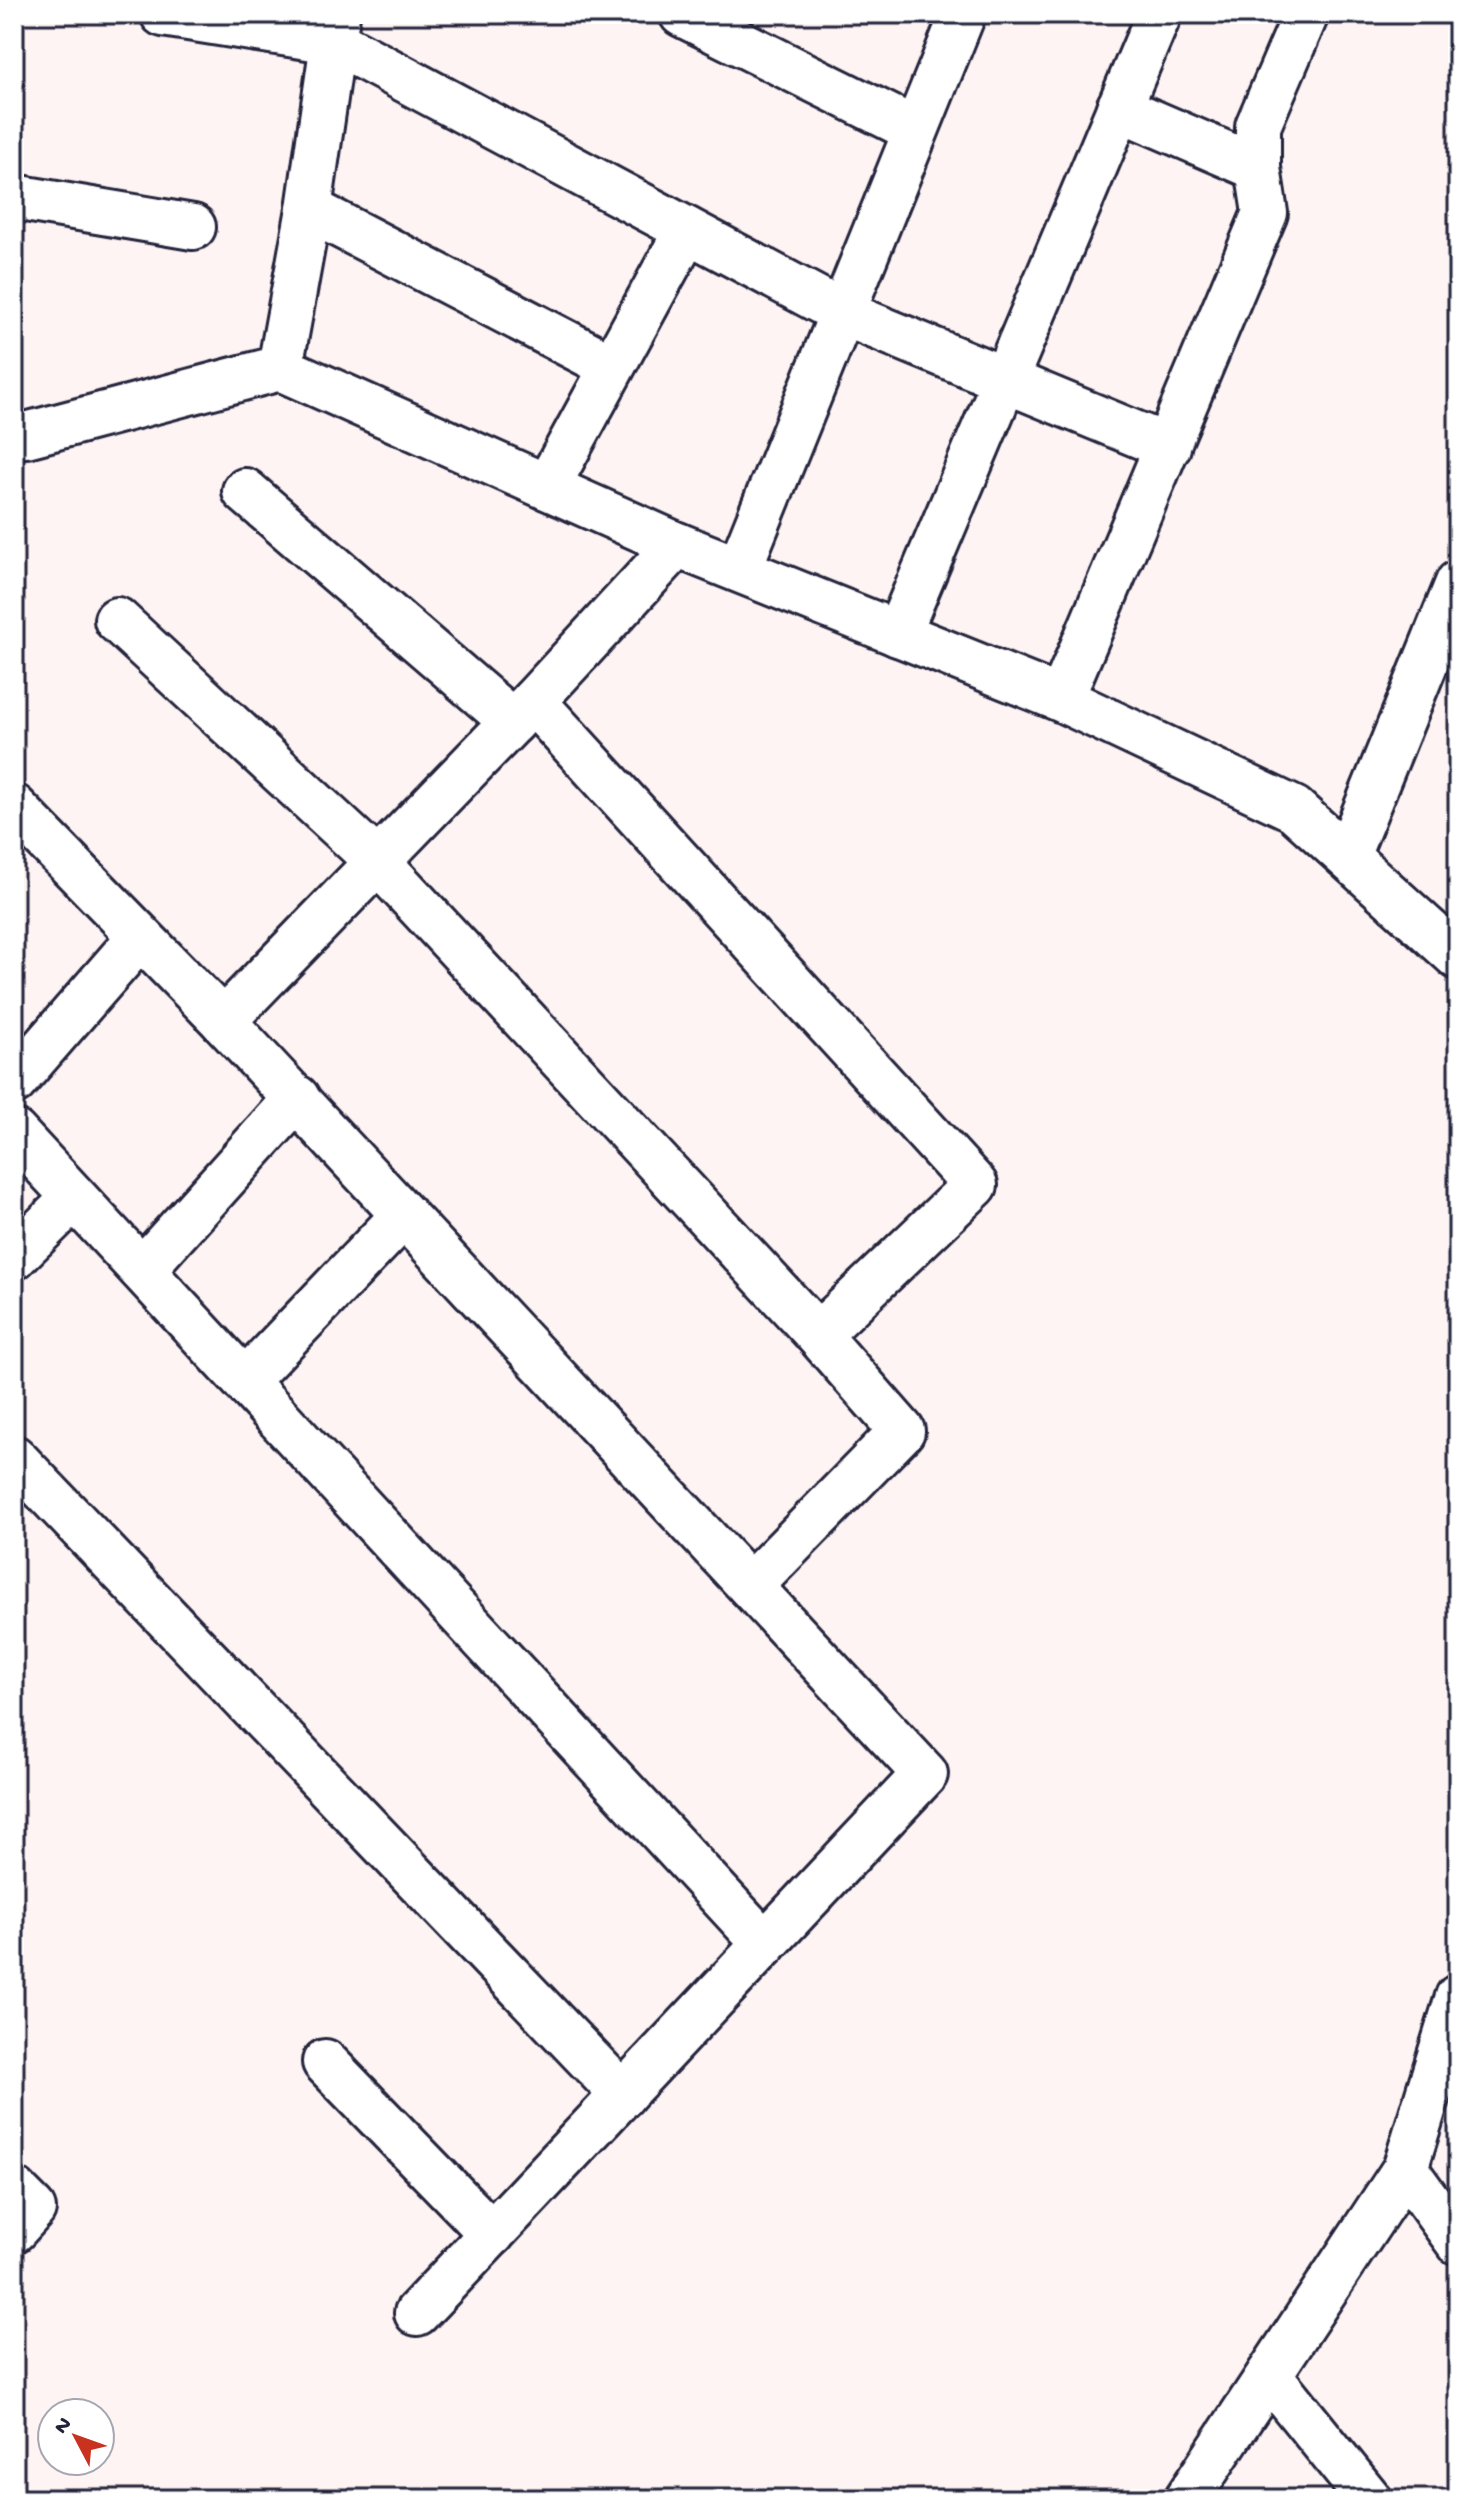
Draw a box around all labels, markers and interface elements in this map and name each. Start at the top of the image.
north arrow [36,2397,116,2477]
text: N [49,2413,78,2440]

